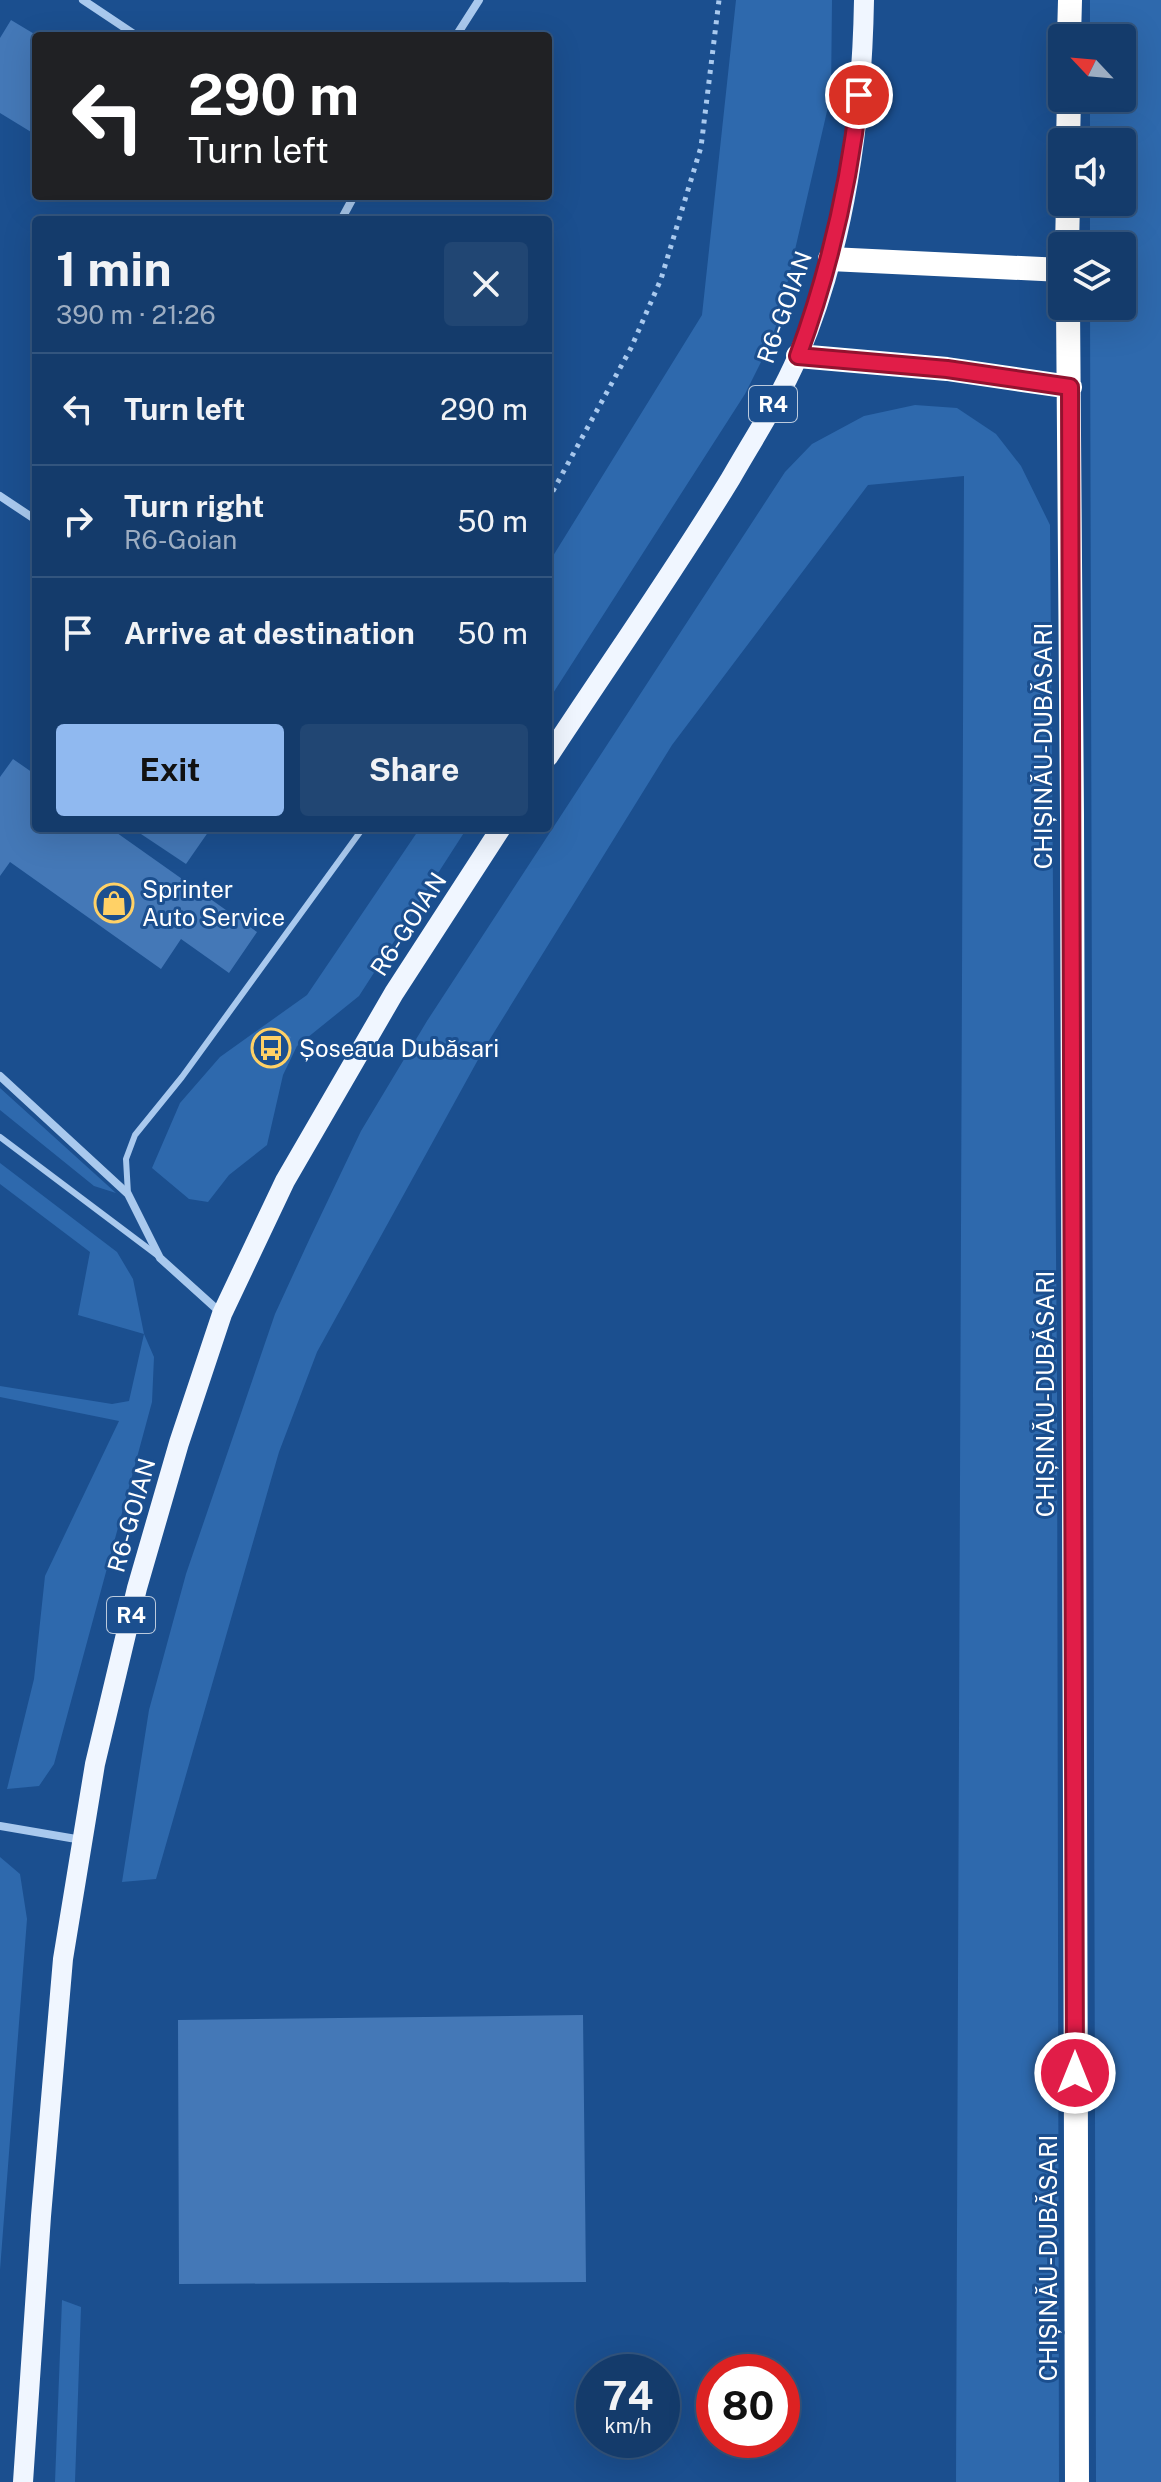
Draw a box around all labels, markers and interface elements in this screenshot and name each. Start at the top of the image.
north arrow [1048,24,1136,112]
map controls [1048,24,1136,320]
pin [825,61,893,129]
text: 290 m [188,62,359,128]
icon: left [56,64,160,168]
icon: arrive [837,73,881,117]
button: sound [1048,128,1136,216]
text: Turn left [188,129,329,171]
button: layers [1048,232,1136,320]
text: 1 min [56,240,172,297]
button: close [444,242,528,326]
street label: R6-GOIAN [751,247,817,367]
text: 390 m · 21:26 [56,299,216,330]
road number: R4 [749,386,797,422]
icon: left [56,387,100,431]
text: Turn left [124,391,245,427]
text: 290 m [440,391,528,427]
text: Turn right [124,488,264,524]
icon: right [56,499,100,543]
text: 50 m [457,503,528,539]
text: R6-Goian [124,524,237,555]
icon: arrive [56,611,100,655]
text: Arrive at destination [124,615,415,651]
text: 50 m [457,615,528,651]
street label: CHIȘINĂU-DUBĂSARI [1029,623,1057,869]
button: Exit [56,724,284,816]
button: Share [300,724,528,816]
street label: R6-GOIAN [364,867,452,981]
place label: Sprinter Auto Service [142,875,285,931]
shop icon: Sprinter Auto Service [93,882,135,924]
bus stop icon: Șoseaua Dubăsari [250,1027,292,1069]
place label: Șoseaua Dubăsari [299,1034,499,1062]
street label: CHIȘINĂU-DUBĂSARI [1031,1271,1059,1517]
street label: R6-GOIAN [101,1455,161,1575]
road number: R4 [107,1597,155,1633]
position arrow [1033,2031,1117,2115]
street label: CHIȘINĂU-DUBĂSARI [1034,2135,1062,2381]
speed limit sign: 80 [696,2354,800,2458]
text: 74 [603,2372,653,2419]
text: km/h [604,2414,652,2438]

